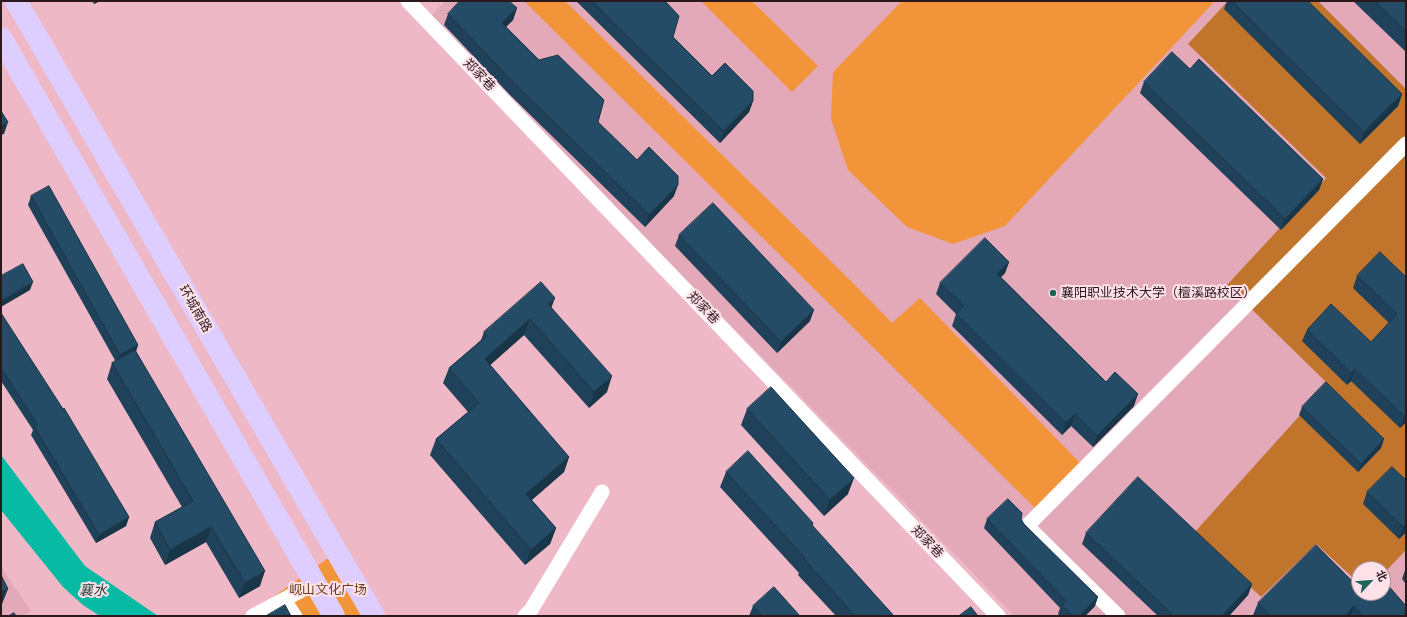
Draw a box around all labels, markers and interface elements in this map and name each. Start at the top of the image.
street label: 郑家巷 [460,56,498,94]
street label: 环城南路 [175,283,215,335]
place label: 襄阳职业技术大学（檀溪路校区） [1061,285,1256,301]
marker: 襄阳职业技术大学（檀溪路校区） [1048,288,1058,298]
street label: 郑家巷 [684,289,722,327]
street label: 郑家巷 [908,523,946,561]
north arrow [1351,561,1391,601]
text: 北 [1373,568,1390,584]
park label: 岘山文化广场 [289,582,367,598]
water label: 襄水 [79,583,107,599]

